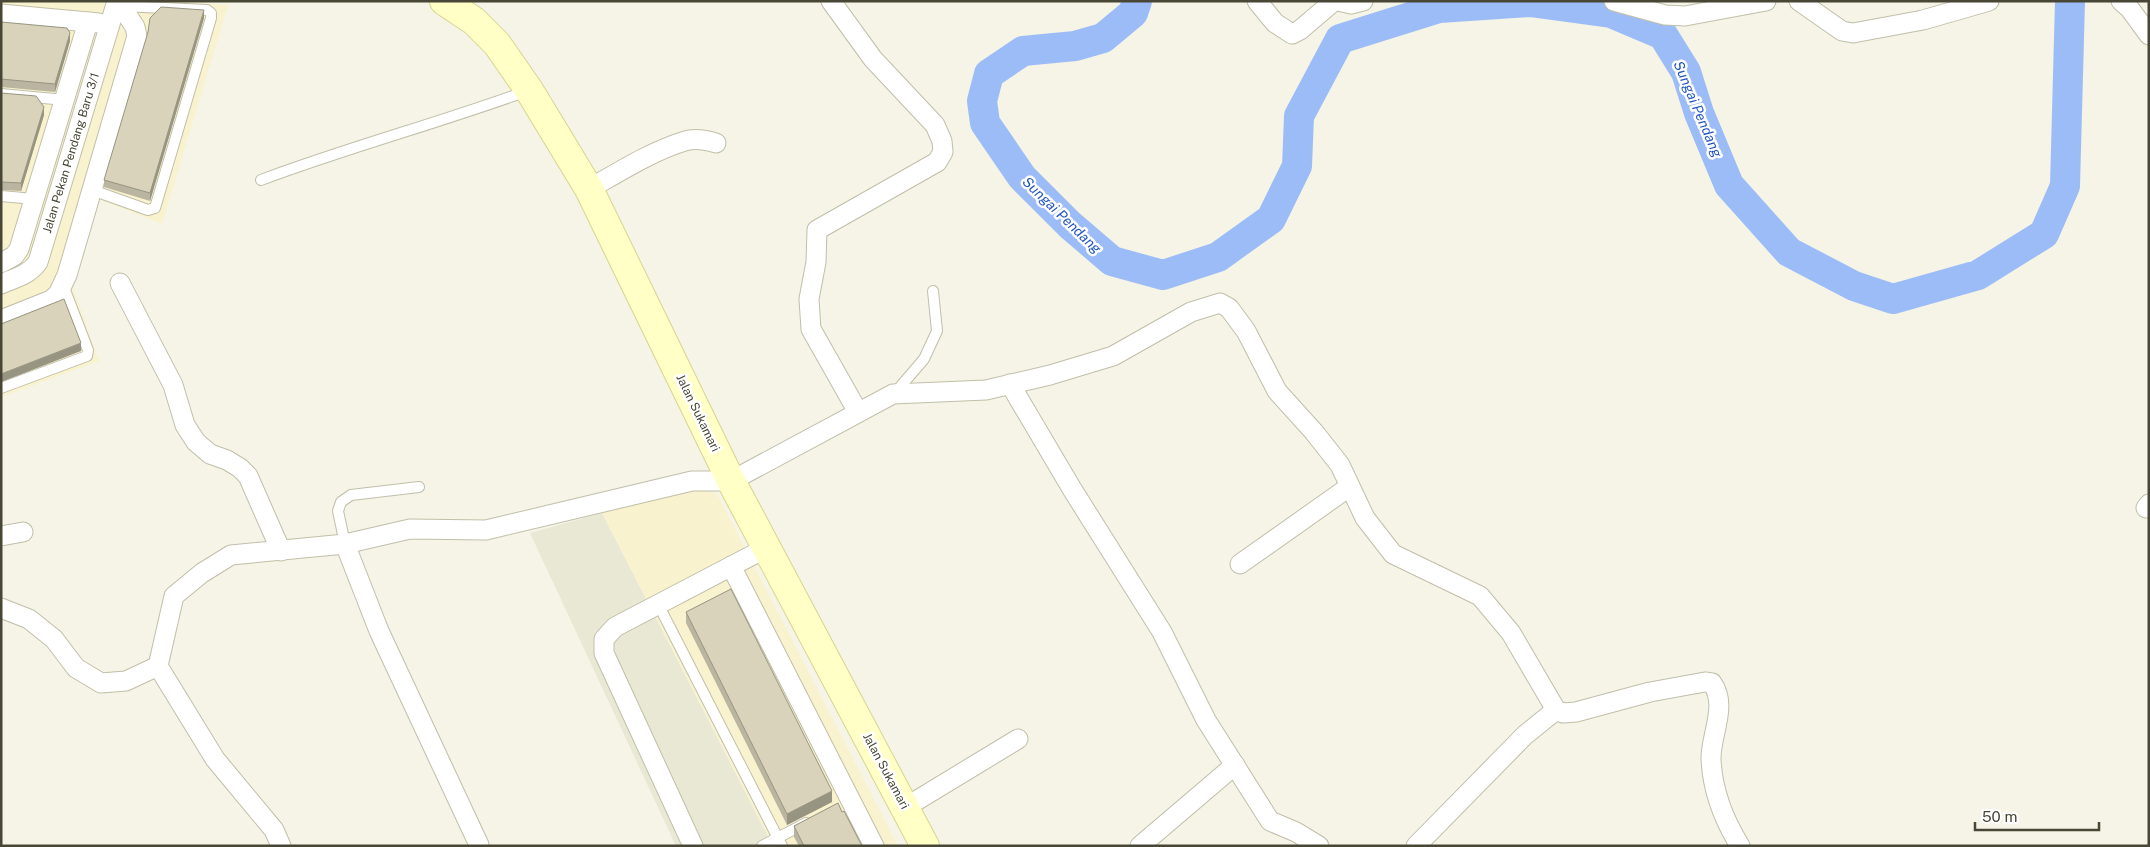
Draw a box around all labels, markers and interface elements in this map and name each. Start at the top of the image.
water label: Sungai Pendang [1671,59,1726,160]
street label: Jalan Pekan Pendang Baru 3/1 [40,71,102,235]
water label: Sungai Pendang [1019,174,1105,257]
street label: Jalan Sukamari [673,372,723,454]
street label: Jalan Sukamari [860,730,912,812]
scale bar [1975,800,2099,832]
text: 50 m [1982,808,2017,825]

